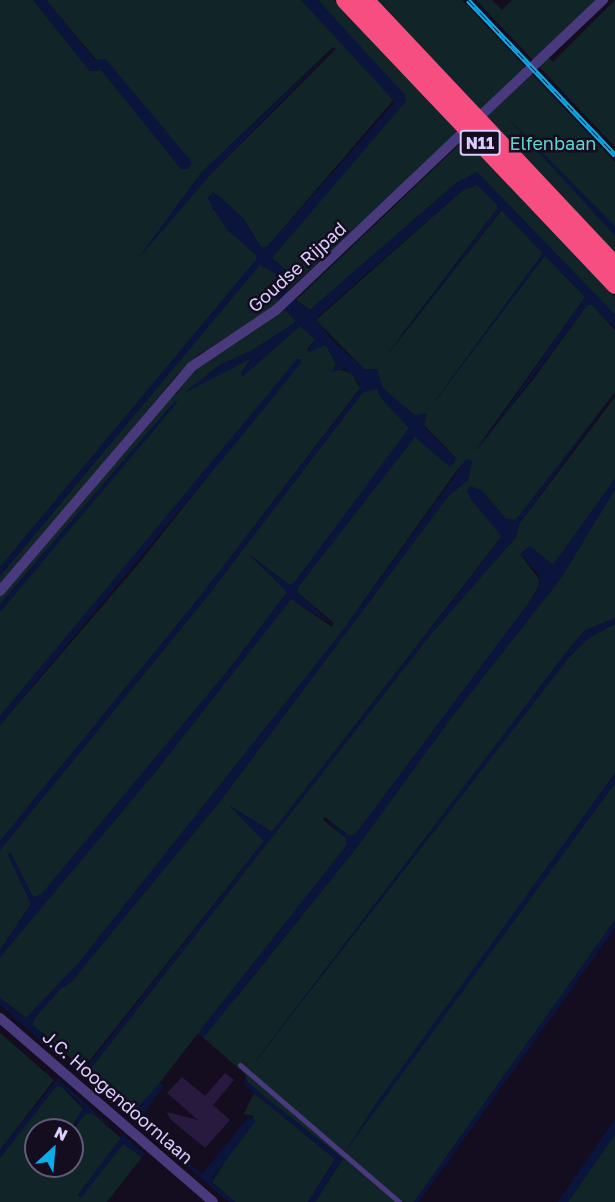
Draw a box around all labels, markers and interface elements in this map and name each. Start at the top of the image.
road number: N11 [459,130,501,156]
park label: Elfenbaan [510,132,596,154]
street label: Goudse Rijpad [244,217,350,317]
street label: J.C. Hoogendoornlaan [38,1026,198,1168]
north arrow [24,1118,84,1178]
text: N [51,1122,71,1145]

